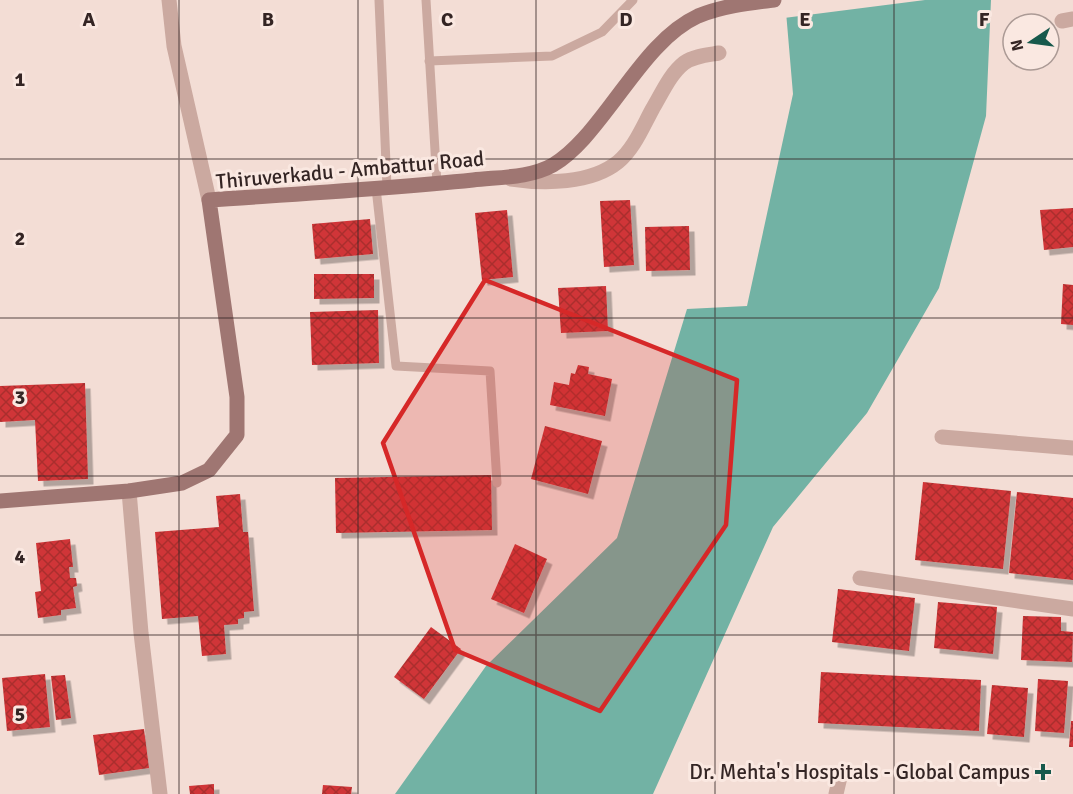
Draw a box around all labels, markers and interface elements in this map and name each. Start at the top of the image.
text: A [83,7,96,32]
text: B [262,7,274,32]
text: C [441,7,453,32]
text: D [619,7,633,32]
text: E [799,7,811,32]
text: F [979,7,990,32]
north arrow [1001,12,1061,72]
text: N [1006,37,1028,53]
text: 1 [15,67,26,92]
street label: Thiruverkadu - Ambattur Road [215,145,485,195]
text: 2 [15,226,25,251]
text: 3 [15,385,25,410]
text: 4 [15,544,26,569]
text: 5 [15,702,25,727]
place label: Dr. Mehta's Hospitals - Global Campus [689,759,1030,785]
marker: Dr. Mehta's Hospitals - Global Campus [1034,763,1052,781]

